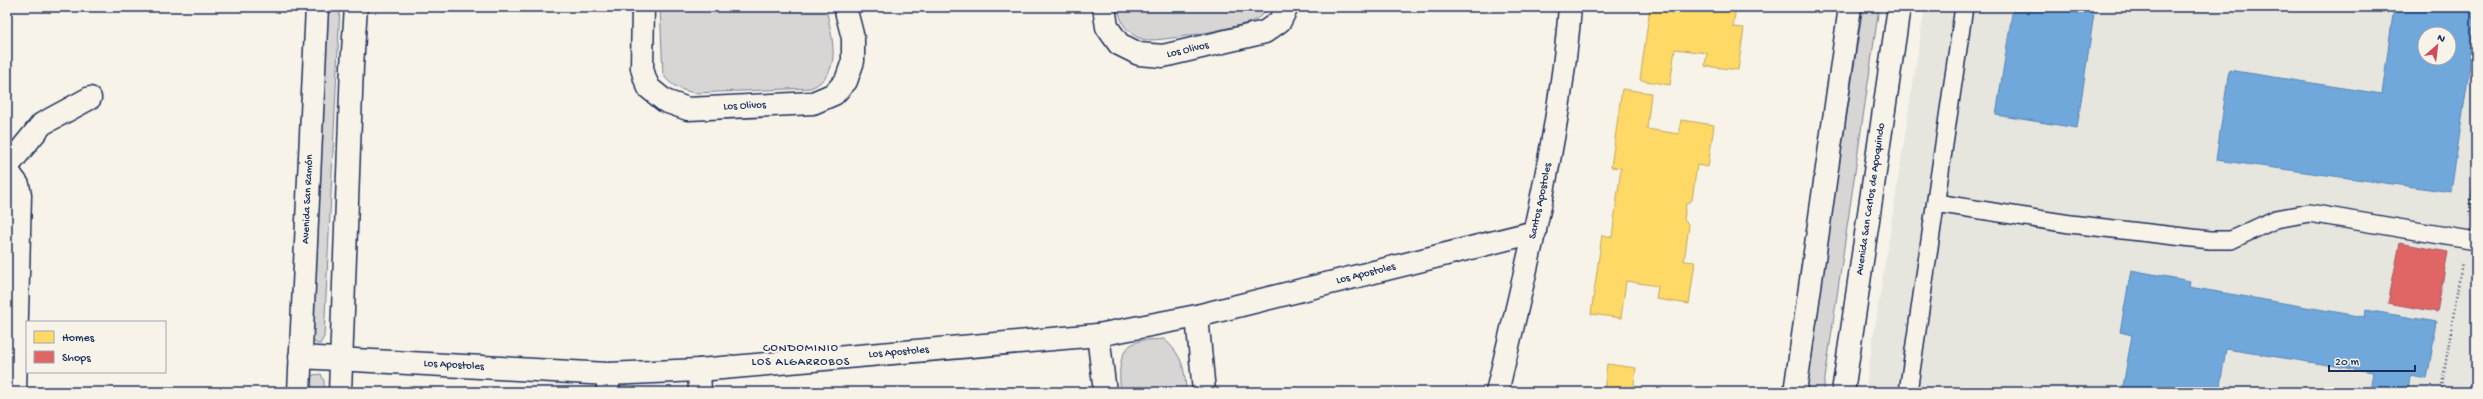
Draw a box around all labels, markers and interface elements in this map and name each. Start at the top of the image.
north arrow [2417,26,2457,66]
text: N [2435,32,2447,46]
street label: Los Olivos [1166,39,1211,61]
street label: Los Olivos [723,99,767,113]
street label: Avenida San Carlos de Apoquindo [1854,122,1888,276]
street label: Avenida San Ramón [300,153,316,244]
street label: Santos Apostoles [1527,161,1555,240]
street label: Los Apostoles [1335,261,1398,287]
legend [26,321,166,373]
text: Homes [62,332,95,346]
district label: CONDOMINIO LOS ALGARROBOS [752,342,850,370]
street label: Los Apostoles [868,344,930,361]
scale bar [2329,347,2415,373]
text: Shops [62,352,91,366]
text: 20 m [2335,356,2360,370]
street label: Los Apostoles [423,358,485,373]

